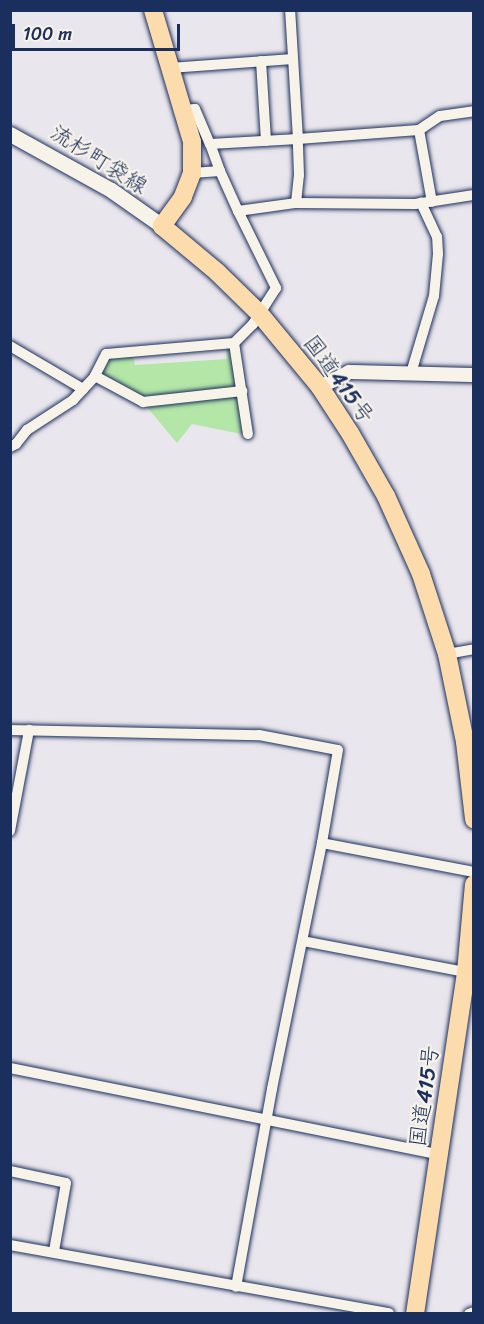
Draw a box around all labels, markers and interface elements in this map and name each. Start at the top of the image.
scale bar [15,12,183,50]
text: 100 m [23,18,72,50]
street label: 流杉町袋線 [45,119,153,199]
street label: 国道415号 [298,330,380,428]
street label: 国道415号 [404,1043,444,1149]

